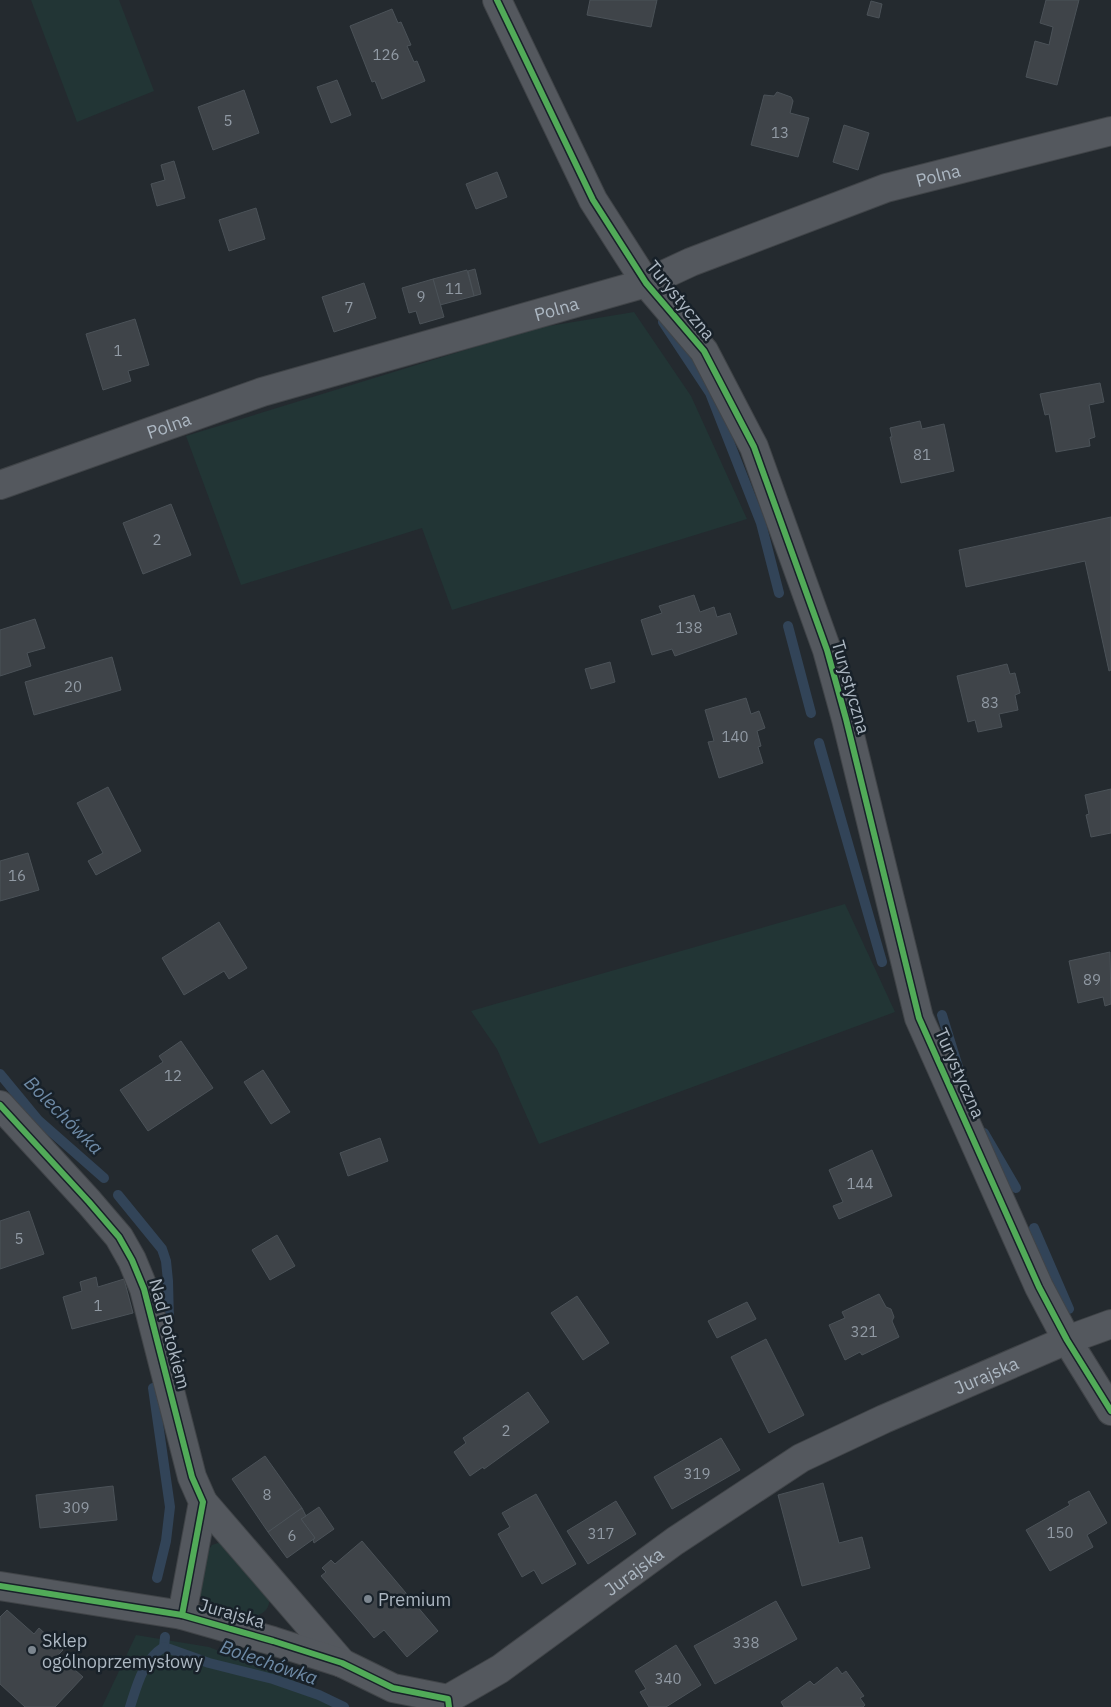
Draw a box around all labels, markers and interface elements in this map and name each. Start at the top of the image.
house number: 126 [372,45,400,64]
house number: 5 [223,111,233,130]
house number: 13 [771,123,789,142]
street label: Polna [913,158,963,192]
street label: Turystyczna [642,255,721,345]
house number: 11 [445,279,463,298]
house number: 9 [416,287,426,306]
street label: Polna [531,291,582,326]
house number: 7 [344,298,354,317]
house number: 1 [113,341,123,360]
street label: Polna [143,407,194,444]
house number: 81 [913,445,931,464]
house number: 2 [152,530,162,549]
house number: 138 [675,618,703,637]
street label: Turystyczna [827,637,875,737]
house number: 20 [64,677,82,696]
house number: 83 [981,693,999,712]
house number: 140 [721,727,749,746]
house number: 16 [8,866,26,885]
house number: 89 [1083,970,1101,989]
street label: Turystyczna [930,1024,990,1122]
house number: 12 [164,1066,182,1085]
water label: Bolechówka [20,1071,108,1159]
house number: 144 [846,1174,874,1193]
house number: 5 [14,1229,24,1248]
street label: Nad Potokiem [144,1276,196,1392]
house number: 1 [93,1296,103,1315]
house number: 321 [850,1322,878,1341]
street label: Jurajska [950,1351,1022,1399]
house number: 2 [501,1421,511,1440]
house number: 319 [683,1464,711,1483]
house number: 8 [262,1485,272,1504]
house number: 309 [62,1498,90,1517]
house number: 150 [1046,1523,1074,1542]
house number: 317 [587,1524,615,1543]
house number: 6 [287,1526,297,1545]
street label: Jurajska [600,1542,668,1600]
place label: Premium [378,1588,451,1611]
street label: Jurajska [196,1593,268,1634]
marker: Premium [362,1593,374,1605]
place label: Sklep ogólnoprzemysłowy [42,1629,203,1673]
house number: 338 [732,1633,760,1652]
water label: Bolechówka [217,1634,321,1690]
marker: Sklep ogólnoprzemysłowy [26,1644,38,1656]
house number: 340 [654,1669,682,1688]

